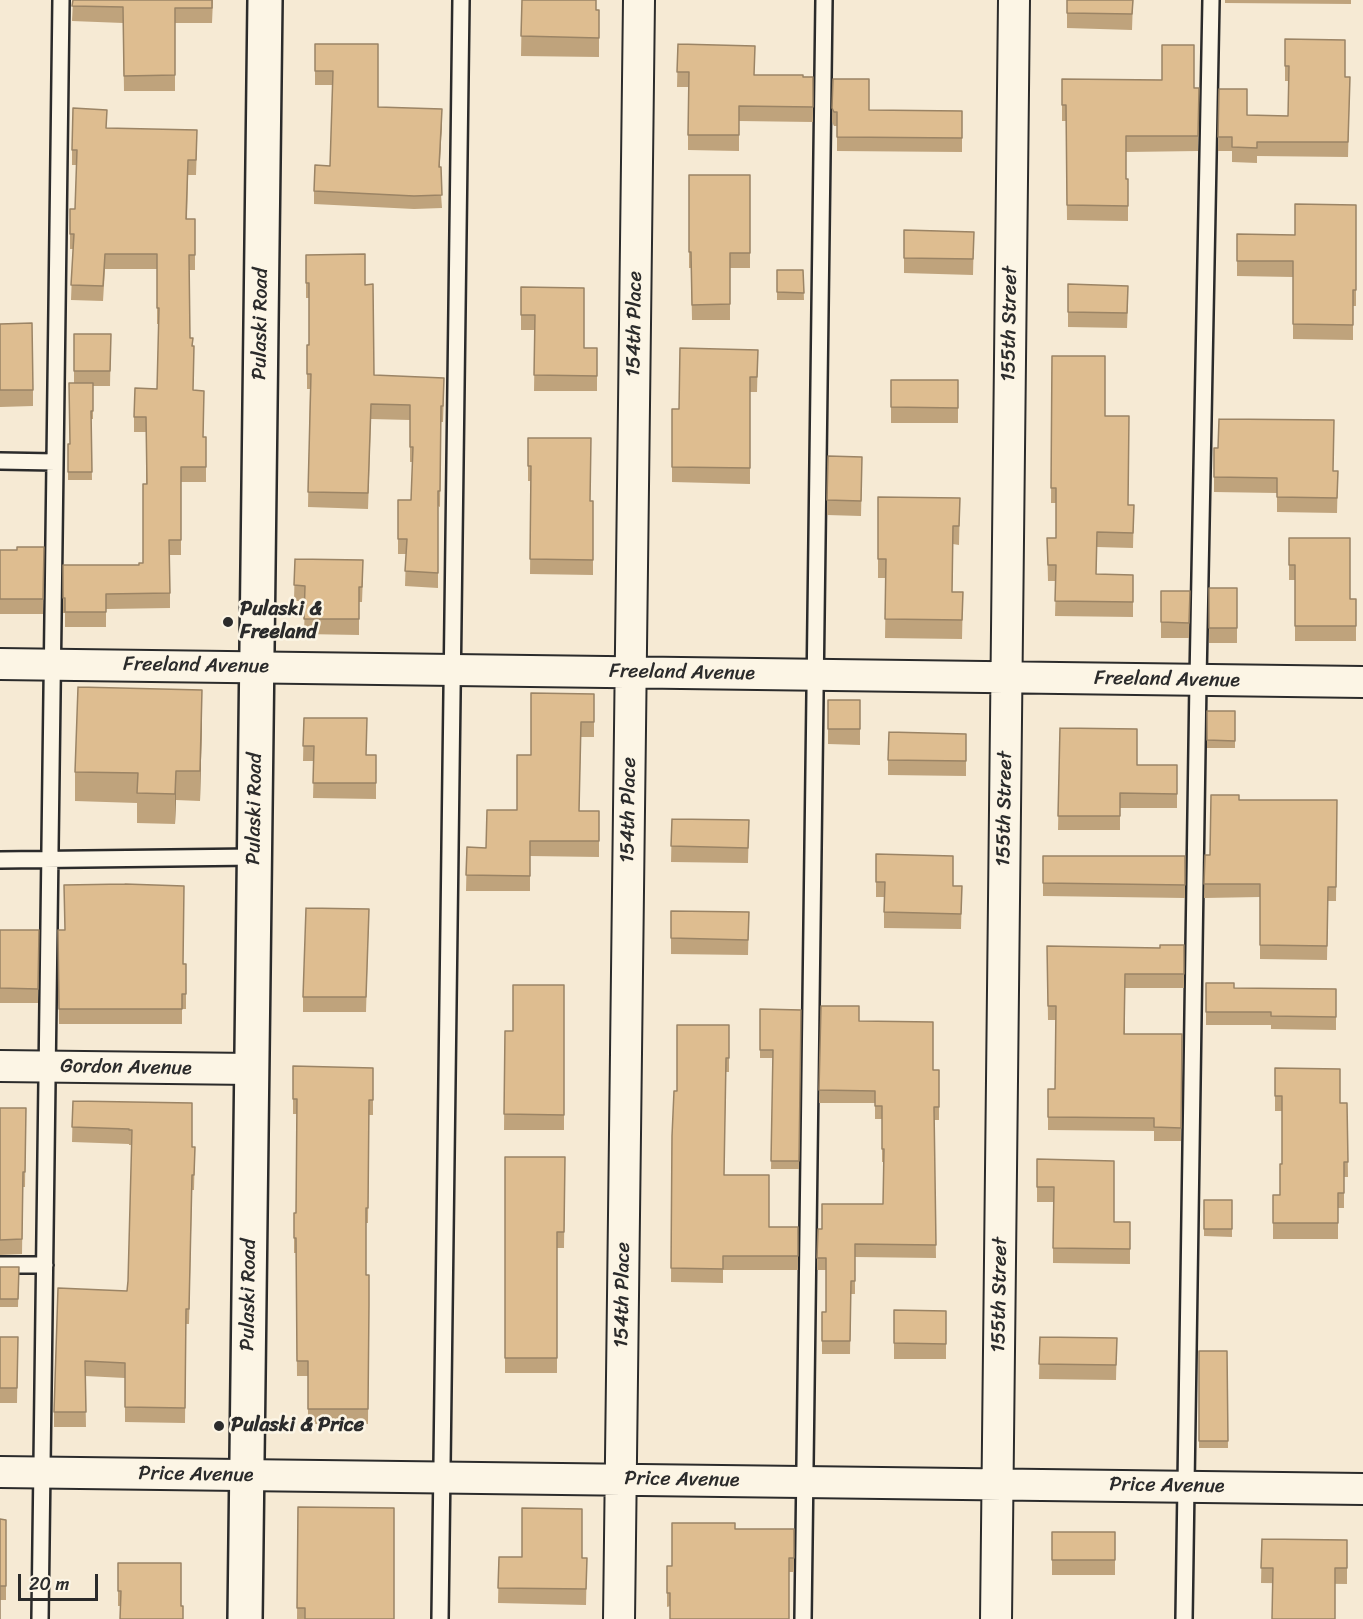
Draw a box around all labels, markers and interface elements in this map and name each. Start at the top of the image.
street label: 155th Street [997,266,1023,382]
street label: Pulaski Road [248,268,274,380]
street label: 154th Place [622,271,648,377]
place label: Pulaski & Freeland [240,598,322,645]
marker: Pulaski & Freeland [221,615,235,629]
street label: Freeland Avenue [123,653,269,679]
street label: Freeland Avenue [609,660,755,686]
street label: Freeland Avenue [1094,667,1240,693]
street label: 155th Street [992,751,1018,867]
street label: Pulaski Road [242,753,268,865]
street label: 154th Place [616,757,642,863]
street label: Gordon Avenue [60,1055,192,1081]
street label: 155th Street [987,1237,1013,1353]
street label: Pulaski Road [236,1239,262,1351]
street label: 154th Place [610,1242,636,1348]
place label: Pulaski & Price [231,1414,364,1438]
marker: Pulaski & Price [212,1419,226,1433]
street label: Price Avenue [138,1462,254,1488]
street label: Price Avenue [624,1467,740,1493]
street label: Price Avenue [1109,1473,1225,1499]
scale bar [21,1562,100,1600]
text: 20 m [29,1568,69,1600]

